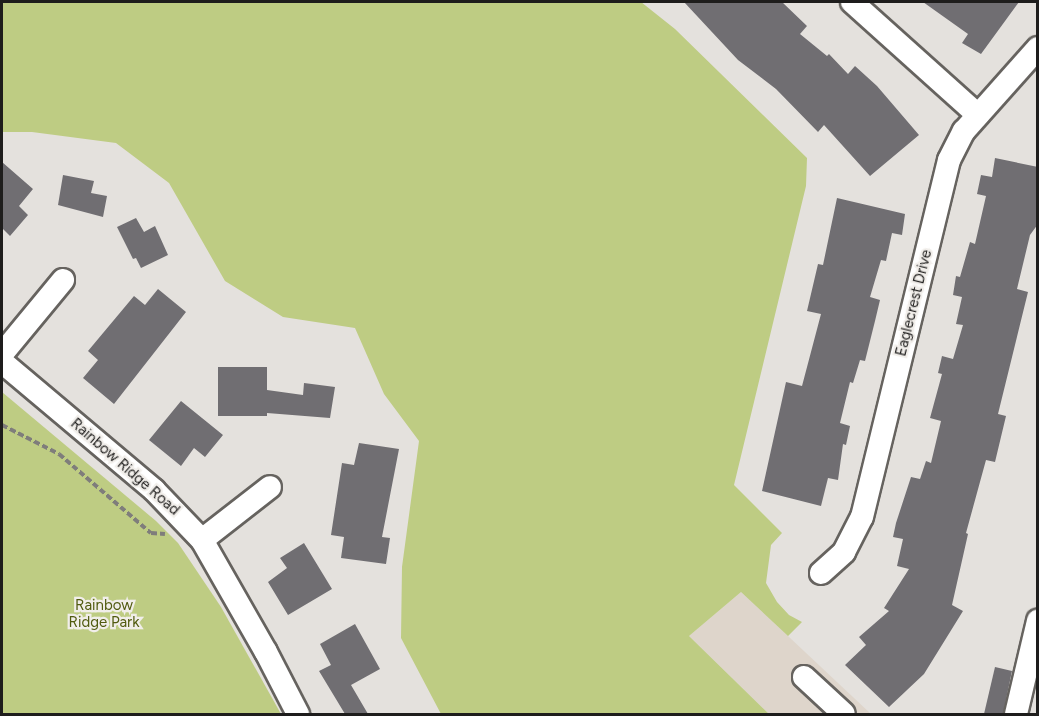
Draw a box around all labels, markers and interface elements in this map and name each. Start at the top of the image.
street label: Eaglecrest Drive [892,248,936,358]
street label: Rainbow Ridge Road [67,415,183,519]
park label: Rainbow Ridge Park [69,596,139,631]

